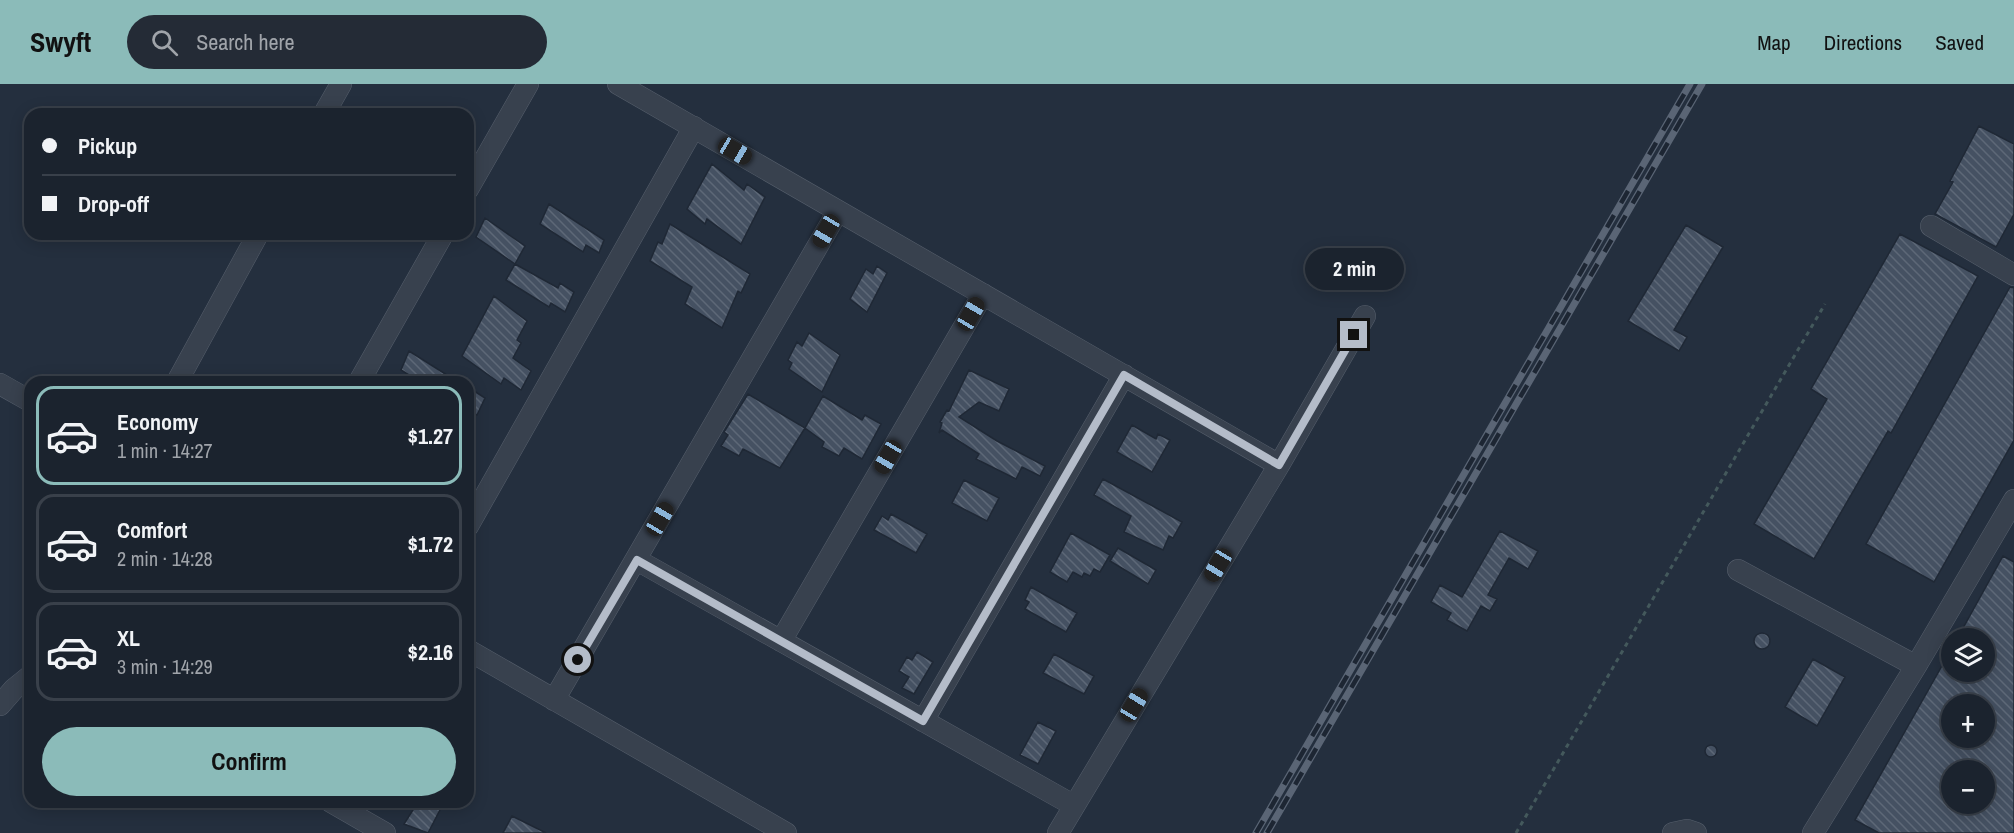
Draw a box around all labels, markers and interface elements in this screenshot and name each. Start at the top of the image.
search box [127,15,547,69]
text: Swyft [30,23,91,61]
icon: search [148,26,181,59]
text: Search here [196,27,295,57]
text: Map [1757,28,1791,57]
text: Directions [1824,28,1902,57]
text: Saved [1935,28,1984,57]
text: Pickup [78,131,137,161]
car [715,134,755,168]
text: Drop-off [78,189,149,219]
car [809,211,843,251]
callout: 2 min [1304,248,1404,290]
text: 2 min [1333,255,1376,282]
car [954,294,988,334]
route end [1340,321,1367,348]
text: Economy [117,407,198,437]
icon: car [45,409,99,463]
text: $1.27 [408,421,453,451]
text: 1 min · 14:27 [117,437,213,464]
car [871,437,905,477]
car [643,499,677,539]
text: Comfort [117,515,187,545]
icon: car [45,517,99,571]
text: $1.72 [408,529,453,559]
text: 2 min · 14:28 [117,545,213,572]
car [1201,545,1235,585]
text: XL [117,623,140,653]
icon: car [45,625,99,679]
map controls [1941,628,1995,814]
button: layers [1941,628,1995,682]
text: $2.16 [408,637,453,667]
route start [564,646,591,673]
text: 3 min · 14:29 [117,653,213,680]
car [1117,685,1151,725]
button: + [1941,694,1995,748]
button: Confirm [42,727,456,796]
button: − [1941,760,1995,814]

